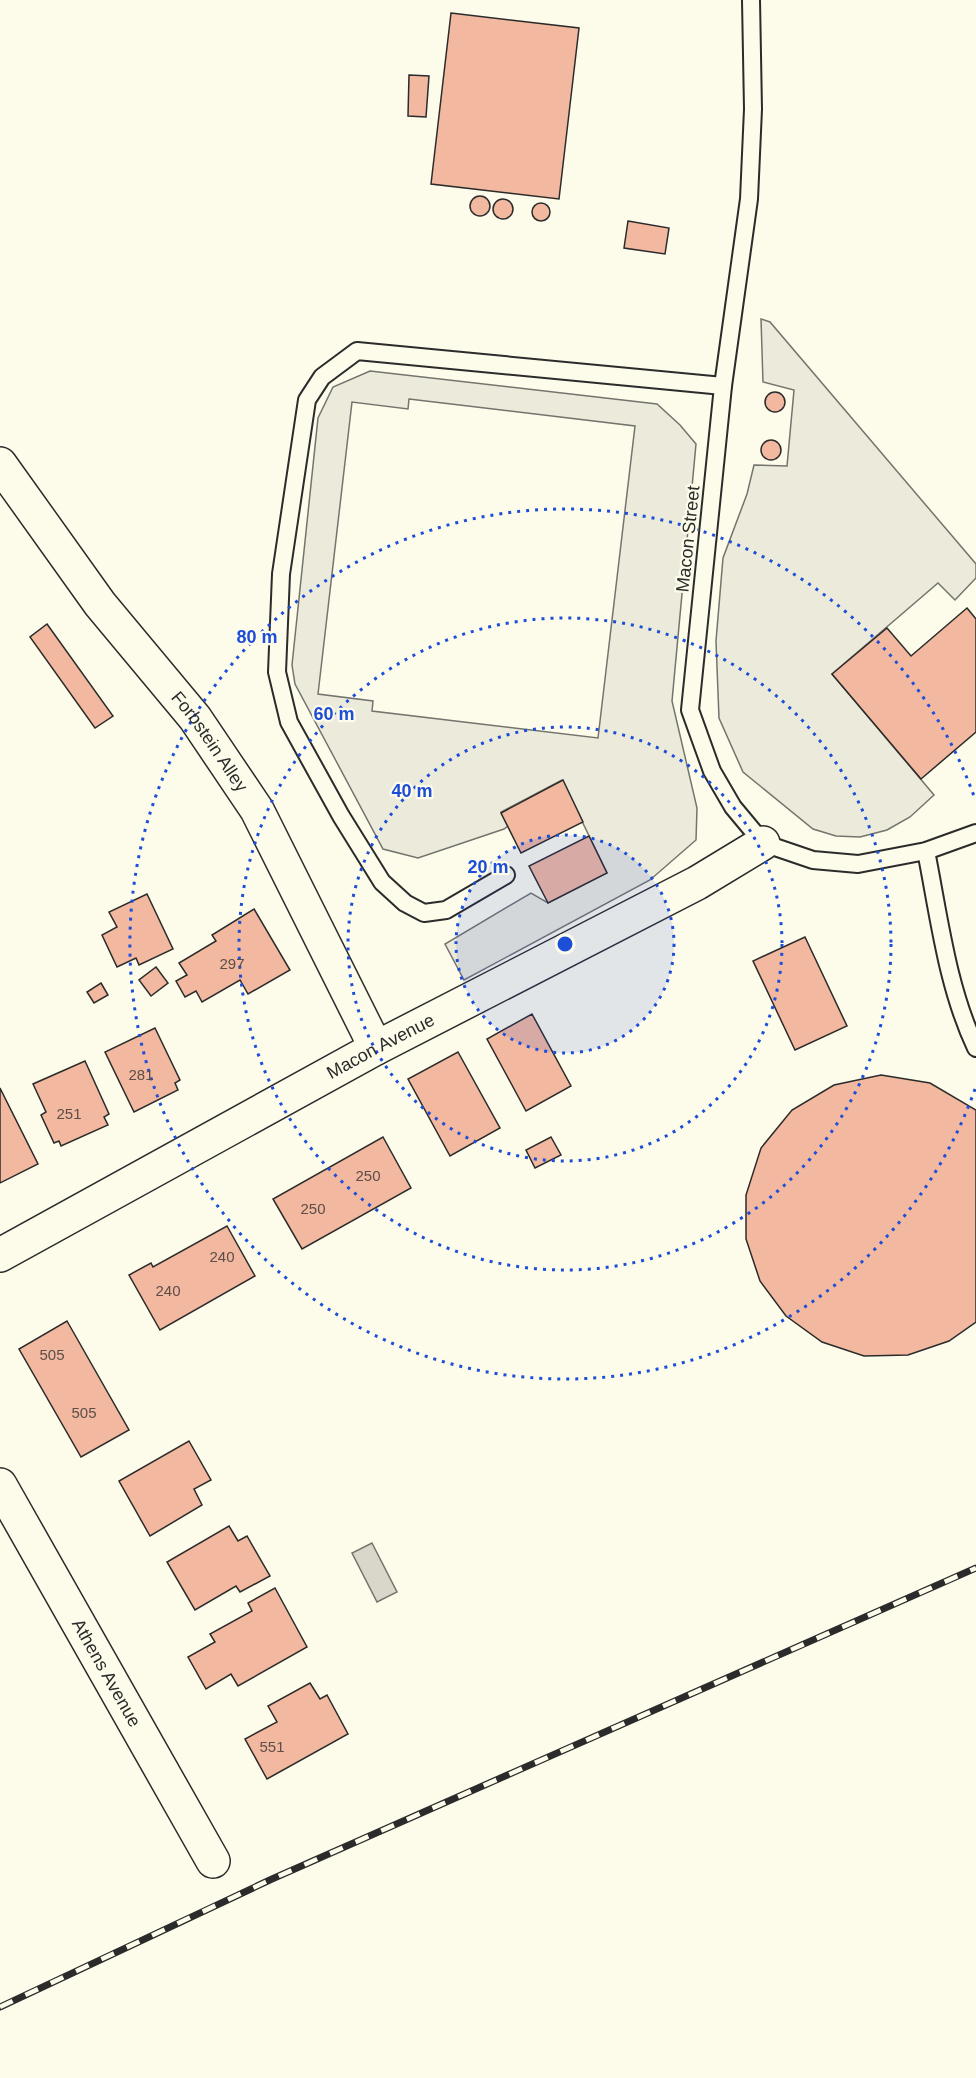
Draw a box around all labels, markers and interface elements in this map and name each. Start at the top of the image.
street label: Macon Street [672,485,704,593]
text: 80 m [236,627,278,647]
street label: Forbstein Alley [167,687,252,795]
text: 60 m [313,704,355,724]
text: 40 m [391,781,433,801]
text: 20 m [467,857,509,877]
centre of rings [555,934,575,954]
house number: 297 [219,955,245,972]
street label: Macon Avenue [323,1010,438,1083]
house number: 281 [128,1066,154,1083]
house number: 251 [56,1105,82,1122]
house number: 250 [355,1167,381,1184]
house number: 250 [300,1200,326,1217]
house number: 240 [209,1248,235,1265]
house number: 240 [155,1282,181,1299]
house number: 505 [39,1346,65,1363]
house number: 505 [71,1404,97,1421]
street label: Athens Avenue [68,1615,145,1730]
house number: 551 [259,1738,285,1755]

